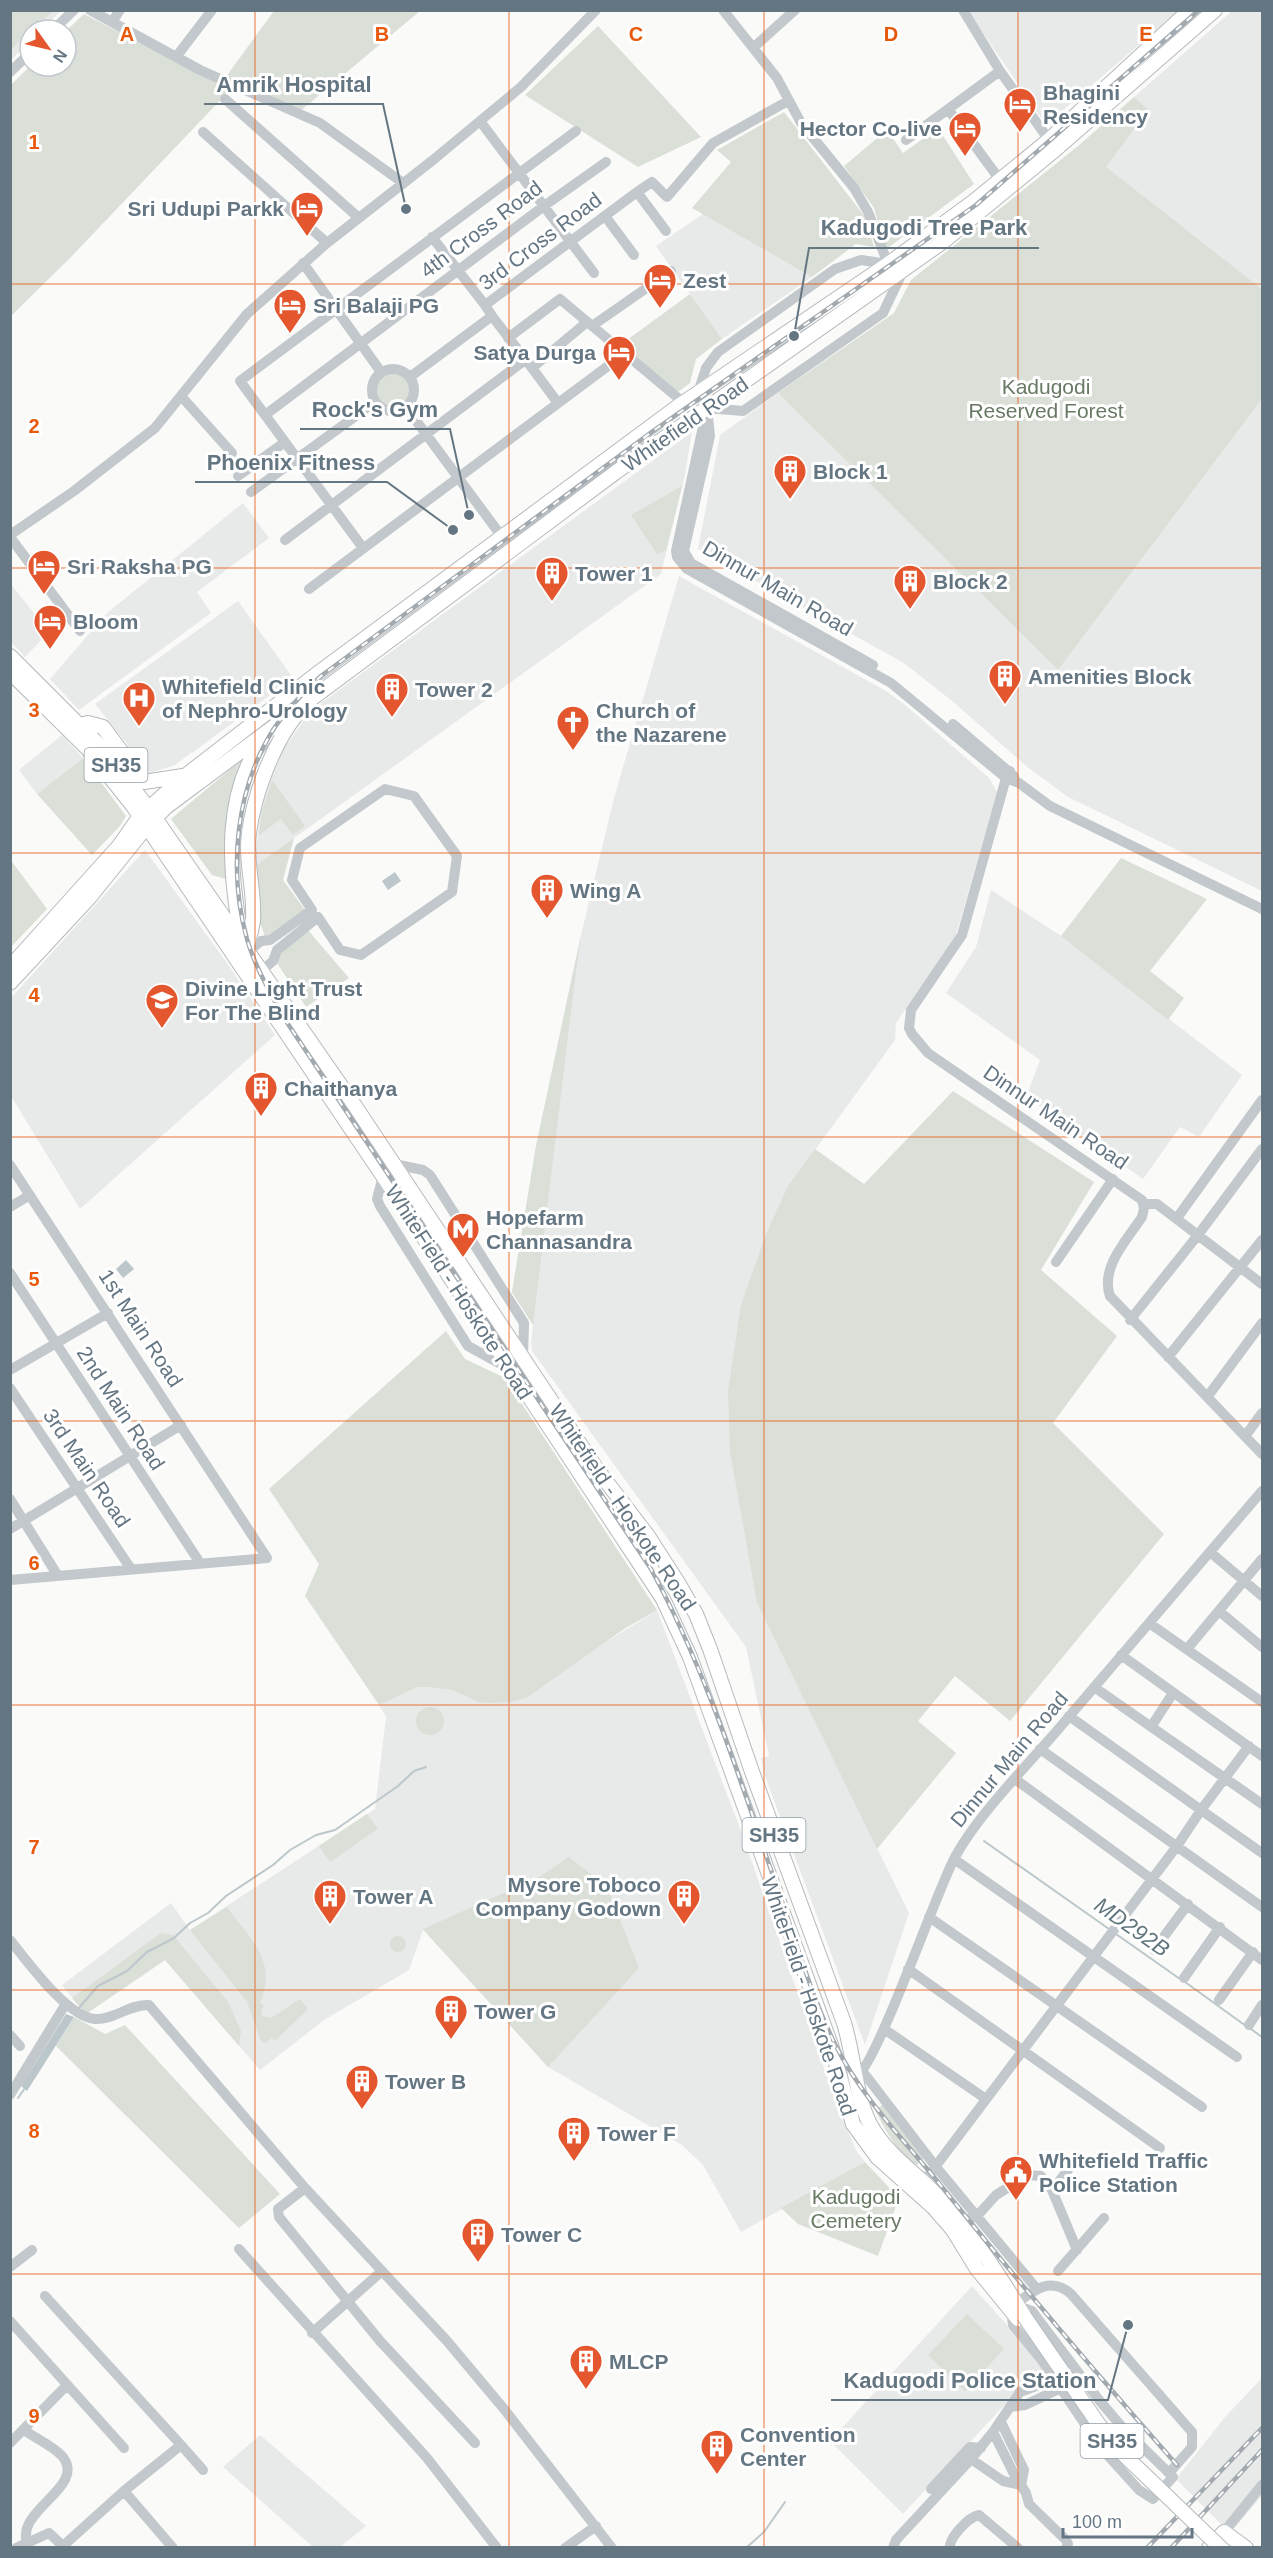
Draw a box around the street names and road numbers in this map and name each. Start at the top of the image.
street label: 4th Cross Road [416,176,546,282]
street label: 3rd Cross Road [474,188,606,294]
street label: Whitefield Road [618,372,752,476]
street label: Dinnur Main Road [699,536,857,640]
road number: SH35 [84,748,148,782]
street label: Dinnur Main Road [979,1060,1133,1174]
street label: WhiteField - Hoskote Road [381,1181,537,1403]
street label: 1st Main Road [94,1265,188,1391]
street label: 2nd Main Road [73,1342,169,1474]
street label: Whitefield - Hoskote Road [545,1399,701,1615]
street label: 3rd Main Road [39,1404,135,1532]
street label: Dinnur Main Road [946,1687,1072,1831]
road number: SH35 [742,1818,806,1852]
street label: WhiteField - Hoskote Road [757,1874,861,2118]
road number: SH35 [1080,2424,1144,2458]

